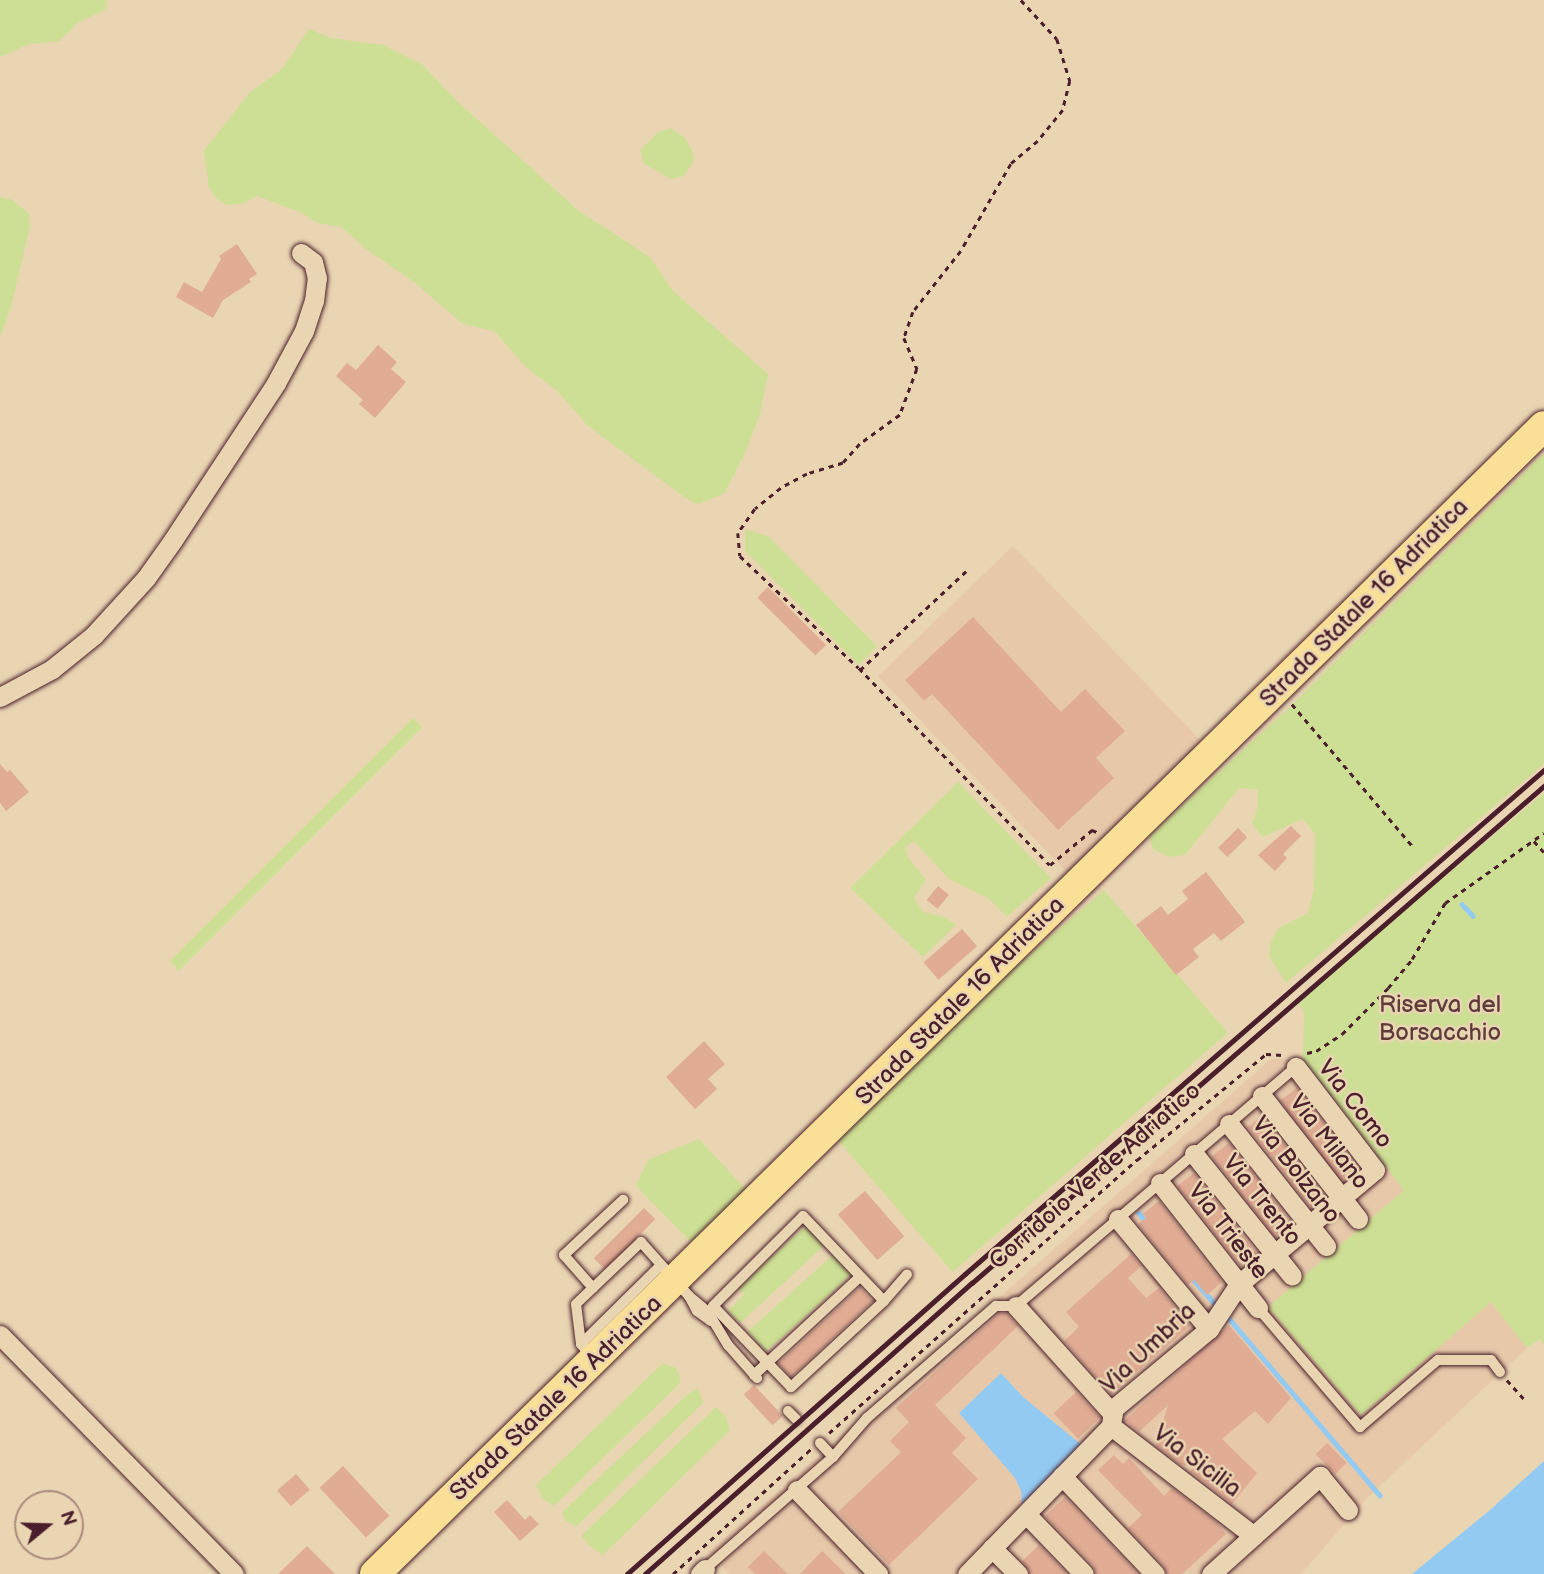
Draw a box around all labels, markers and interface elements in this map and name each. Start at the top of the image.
street label: Strada Statale 16 Adriatica [1253,492,1475,714]
street label: Strada Statale 16 Adriatica [849,890,1071,1112]
park label: Riserva del Borsacchio [1379,991,1501,1047]
street label: Via Como [1311,1054,1399,1154]
street label: Corridoio Verde Adriatico [983,1076,1207,1276]
street label: Via Milano [1283,1089,1375,1195]
street label: Via Bolzano [1245,1111,1347,1229]
street label: Via Trento [1216,1148,1308,1252]
street label: Via Trieste [1181,1177,1275,1285]
street label: Strada Statale 16 Adriatica [444,1289,668,1507]
street label: Via Umbria [1094,1297,1202,1399]
street label: Via Sicilia [1147,1418,1247,1504]
north arrow [14,1490,84,1560]
text: N [54,1508,81,1529]

